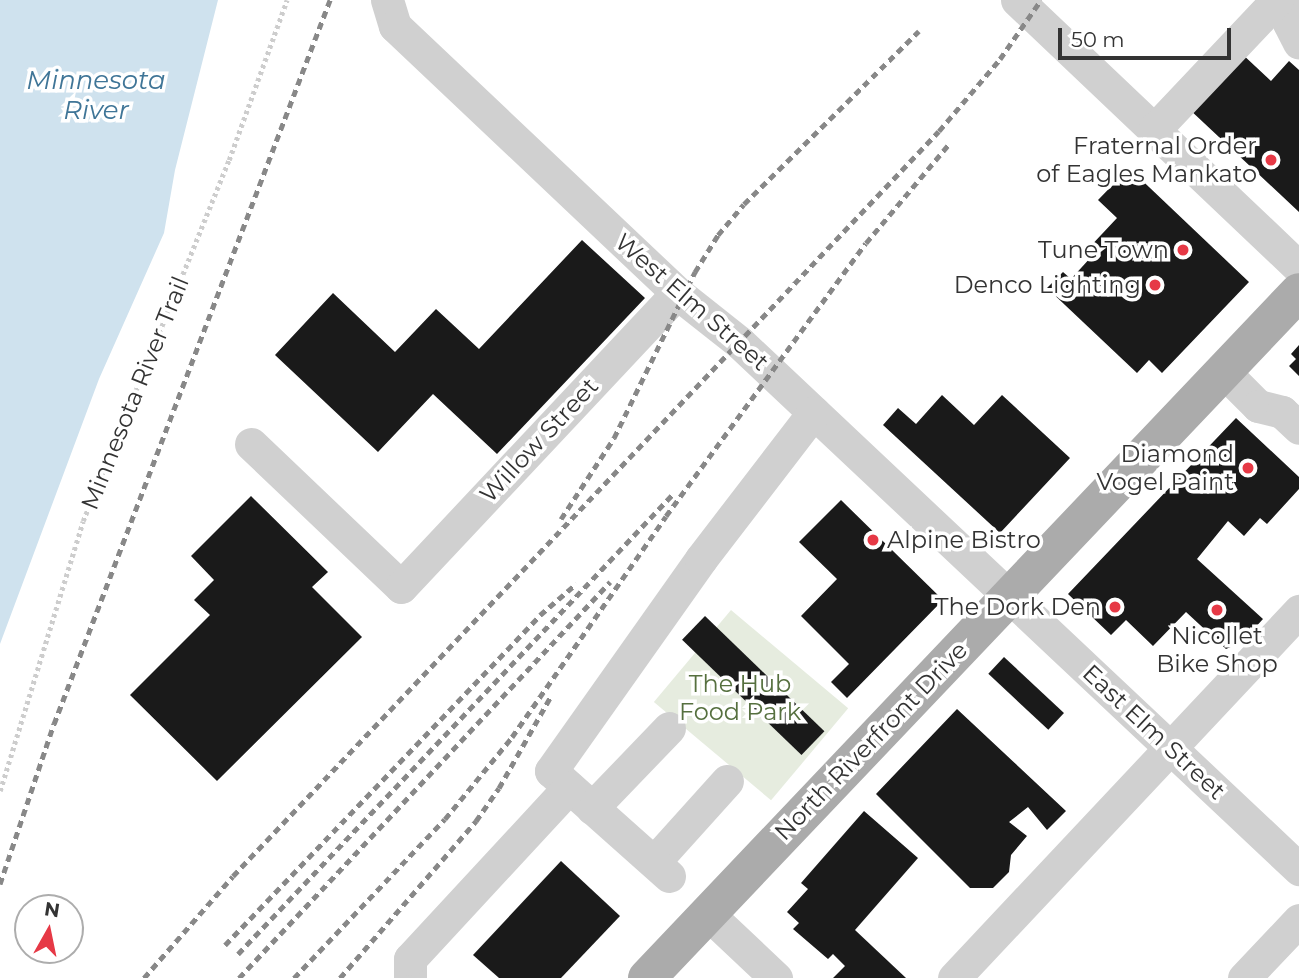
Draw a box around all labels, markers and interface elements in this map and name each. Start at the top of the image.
scale bar [1061,14,1234,58]
text: 50 m [1071,27,1125,52]
water label: Minnesota River [26,65,166,126]
place label: Fraternal Order of Eagles Mankato [1036,132,1257,188]
marker: Fraternal Order of Eagles Mankato [1263,152,1279,168]
street label: West Elm Street [609,227,775,377]
place label: Tune Town [1038,236,1169,264]
marker: Tune Town [1175,242,1191,258]
place label: Denco Lighting [954,271,1141,299]
street label: Minnesota River Trail [75,272,195,514]
marker: Denco Lighting [1147,277,1163,293]
street label: Willow Street [474,372,604,508]
place label: Diamond Vogel Paint [1096,440,1234,496]
marker: Diamond Vogel Paint [1240,460,1256,476]
place label: Alpine Bistro [887,526,1041,554]
marker: Alpine Bistro [865,532,881,548]
place label: The Dork Den [935,593,1101,621]
marker: The Dork Den [1107,599,1123,615]
marker: Nicollet Bike Shop [1209,602,1225,618]
place label: Nicollet Bike Shop [1156,622,1278,678]
street label: North Riverfront Drive [769,636,973,846]
street label: East Elm Street [1077,659,1231,805]
park label: The Hub Food Park [679,670,801,726]
north arrow [14,894,84,964]
text: N [43,897,61,922]

